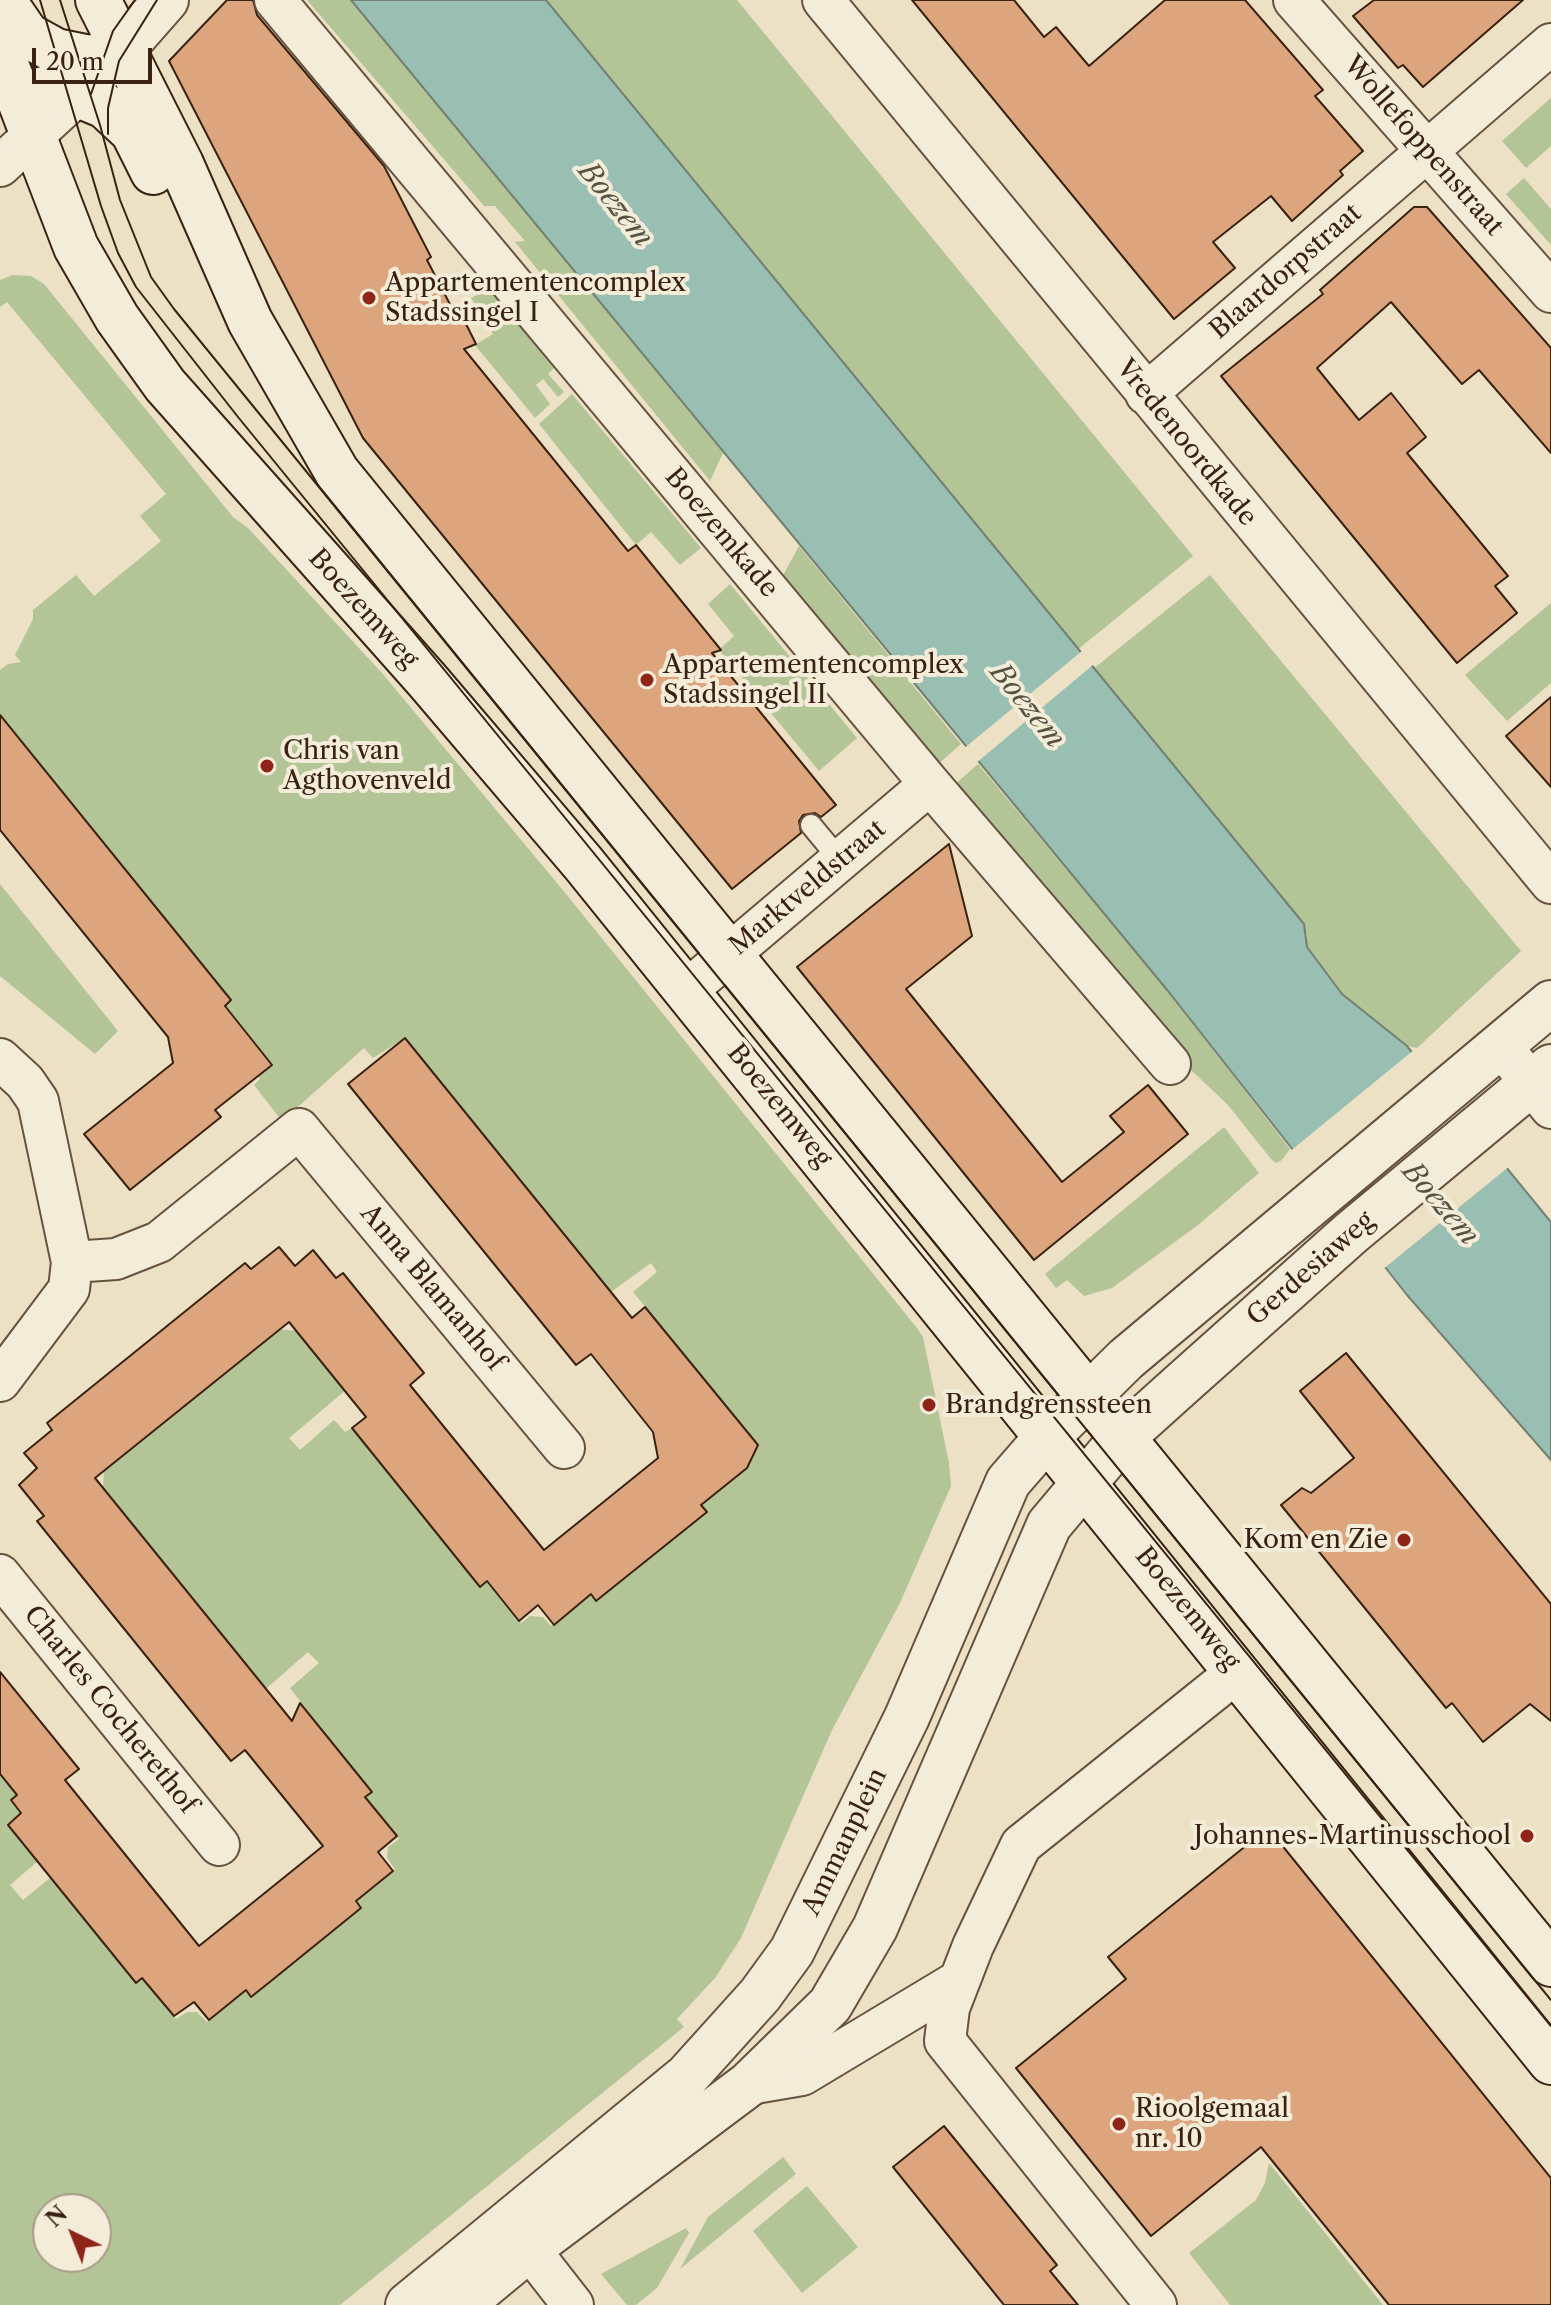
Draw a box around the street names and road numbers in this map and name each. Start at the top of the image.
street label: Wollefoppenstraat [1336,50,1510,242]
street label: Blaardorpstraat [1204,198,1368,346]
street label: Vredenoordkade [1109,353,1263,533]
street label: Boezemkade [658,462,784,604]
street label: Boezemweg [301,543,425,675]
street label: Marktveldstraat [724,814,892,962]
street label: Boezemweg [720,1038,838,1174]
street label: Anna Blamanhof [353,1198,511,1378]
street label: Gerdesiaweg [1241,1205,1381,1333]
street label: Boezemweg [1128,1541,1246,1677]
street label: Charles Cocherethof [17,1600,203,1820]
street label: Ammanplein [796,1763,894,1921]

